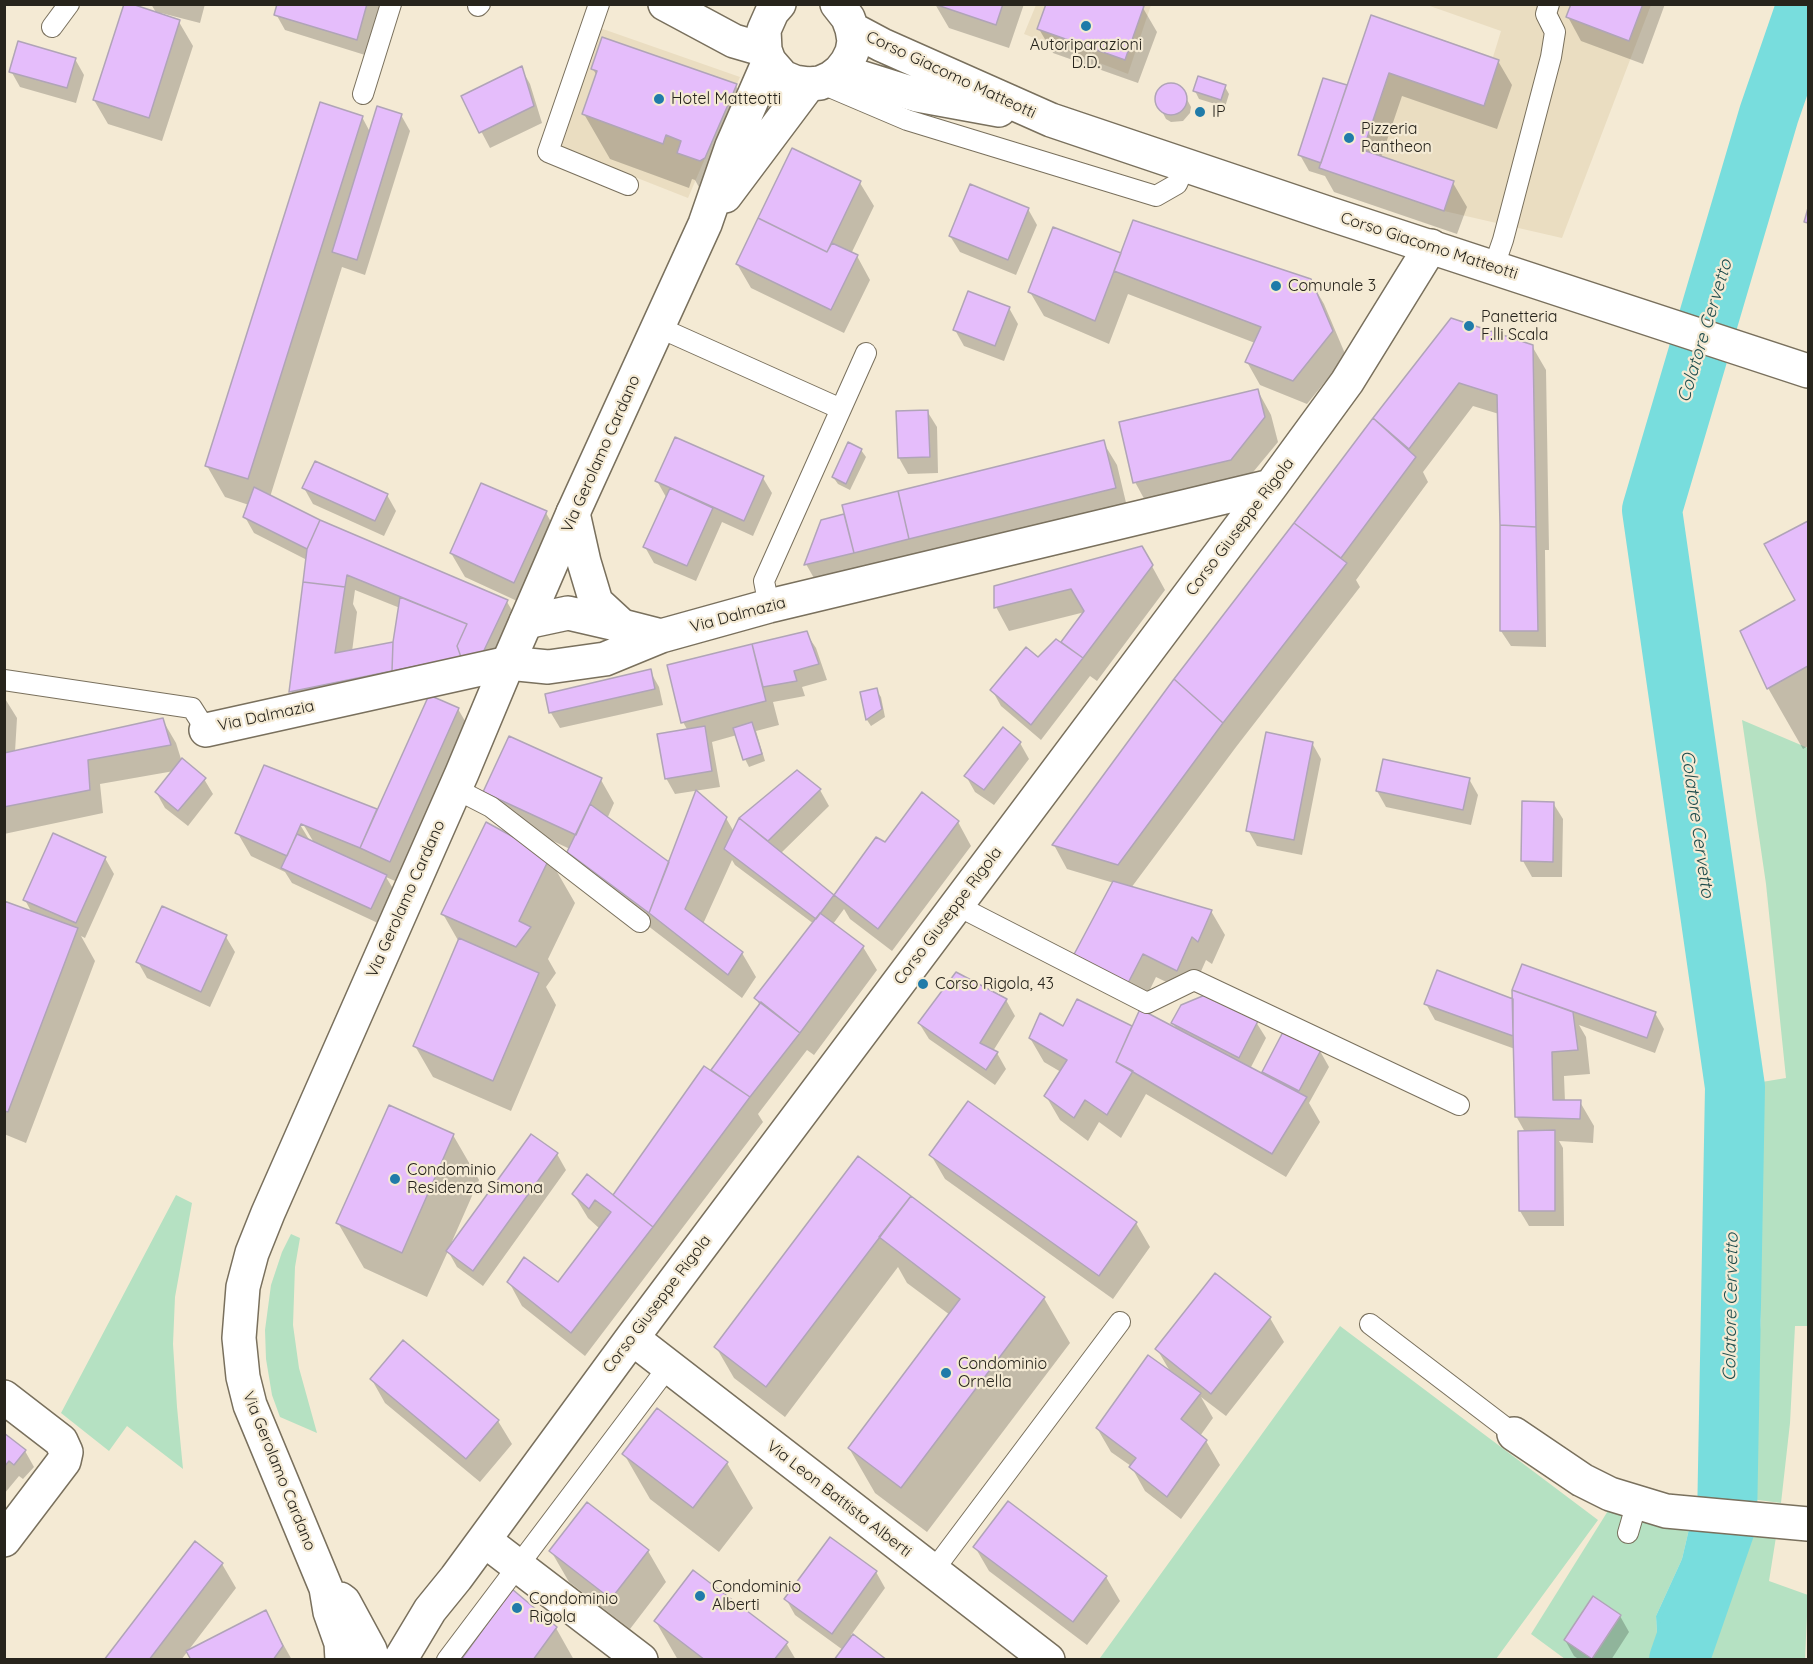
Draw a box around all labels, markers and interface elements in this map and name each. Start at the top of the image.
marker: Autoriparazioni D.D. [1079,19,1093,33]
street label: Corso Giacomo Matteotti [863,27,1039,123]
place label: Autoriparazioni D.D. [1030,35,1142,73]
place label: Hotel Matteotti [671,89,781,109]
marker: Hotel Matteotti [652,92,666,106]
place label: IP [1212,102,1226,122]
marker: IP [1193,105,1207,119]
place label: Pizzeria Pantheon [1361,119,1432,157]
marker: Pizzeria Pantheon [1342,131,1356,145]
street label: Corso Giacomo Matteotti [1338,208,1520,284]
water label: Colatore Cervetto [1673,257,1737,405]
place label: Comunale 3 [1288,276,1376,296]
marker: Comunale 3 [1269,279,1283,293]
place label: Panetteria F.lli Scala [1481,307,1558,345]
marker: Panetteria F.lli Scala [1462,319,1476,333]
street label: Via Gerolamo Cardano [558,372,644,536]
street label: Corso Giuseppe Rigola [1182,454,1298,600]
street label: Via Dalmazia [688,593,788,637]
street label: Via Dalmazia [216,696,316,736]
water label: Colatore Cervetto [1676,749,1718,899]
street label: Via Gerolamo Cardano [363,817,449,981]
street label: Corso Giuseppe Rigola [890,843,1006,989]
place label: Corso Rigola, 43 [935,974,1054,994]
marker: Corso Rigola, 43 [916,977,930,991]
place label: Condominio Residenza Simona [407,1160,543,1198]
marker: Condominio Residenza Simona [388,1172,402,1186]
street label: Corso Giuseppe Rigola [599,1231,715,1377]
water label: Colatore Cervetto [1719,1233,1743,1381]
place label: Condominio Ornella [958,1354,1047,1392]
marker: Condominio Ornella [939,1366,953,1380]
street label: Via Gerolamo Cardano [238,1389,320,1553]
street label: Via Leon Battista Alberti [763,1437,915,1561]
place label: Condominio Alberti [712,1577,801,1615]
place label: Condominio Rigola [529,1589,618,1627]
marker: Condominio Alberti [693,1589,707,1603]
marker: Condominio Rigola [510,1601,524,1615]

